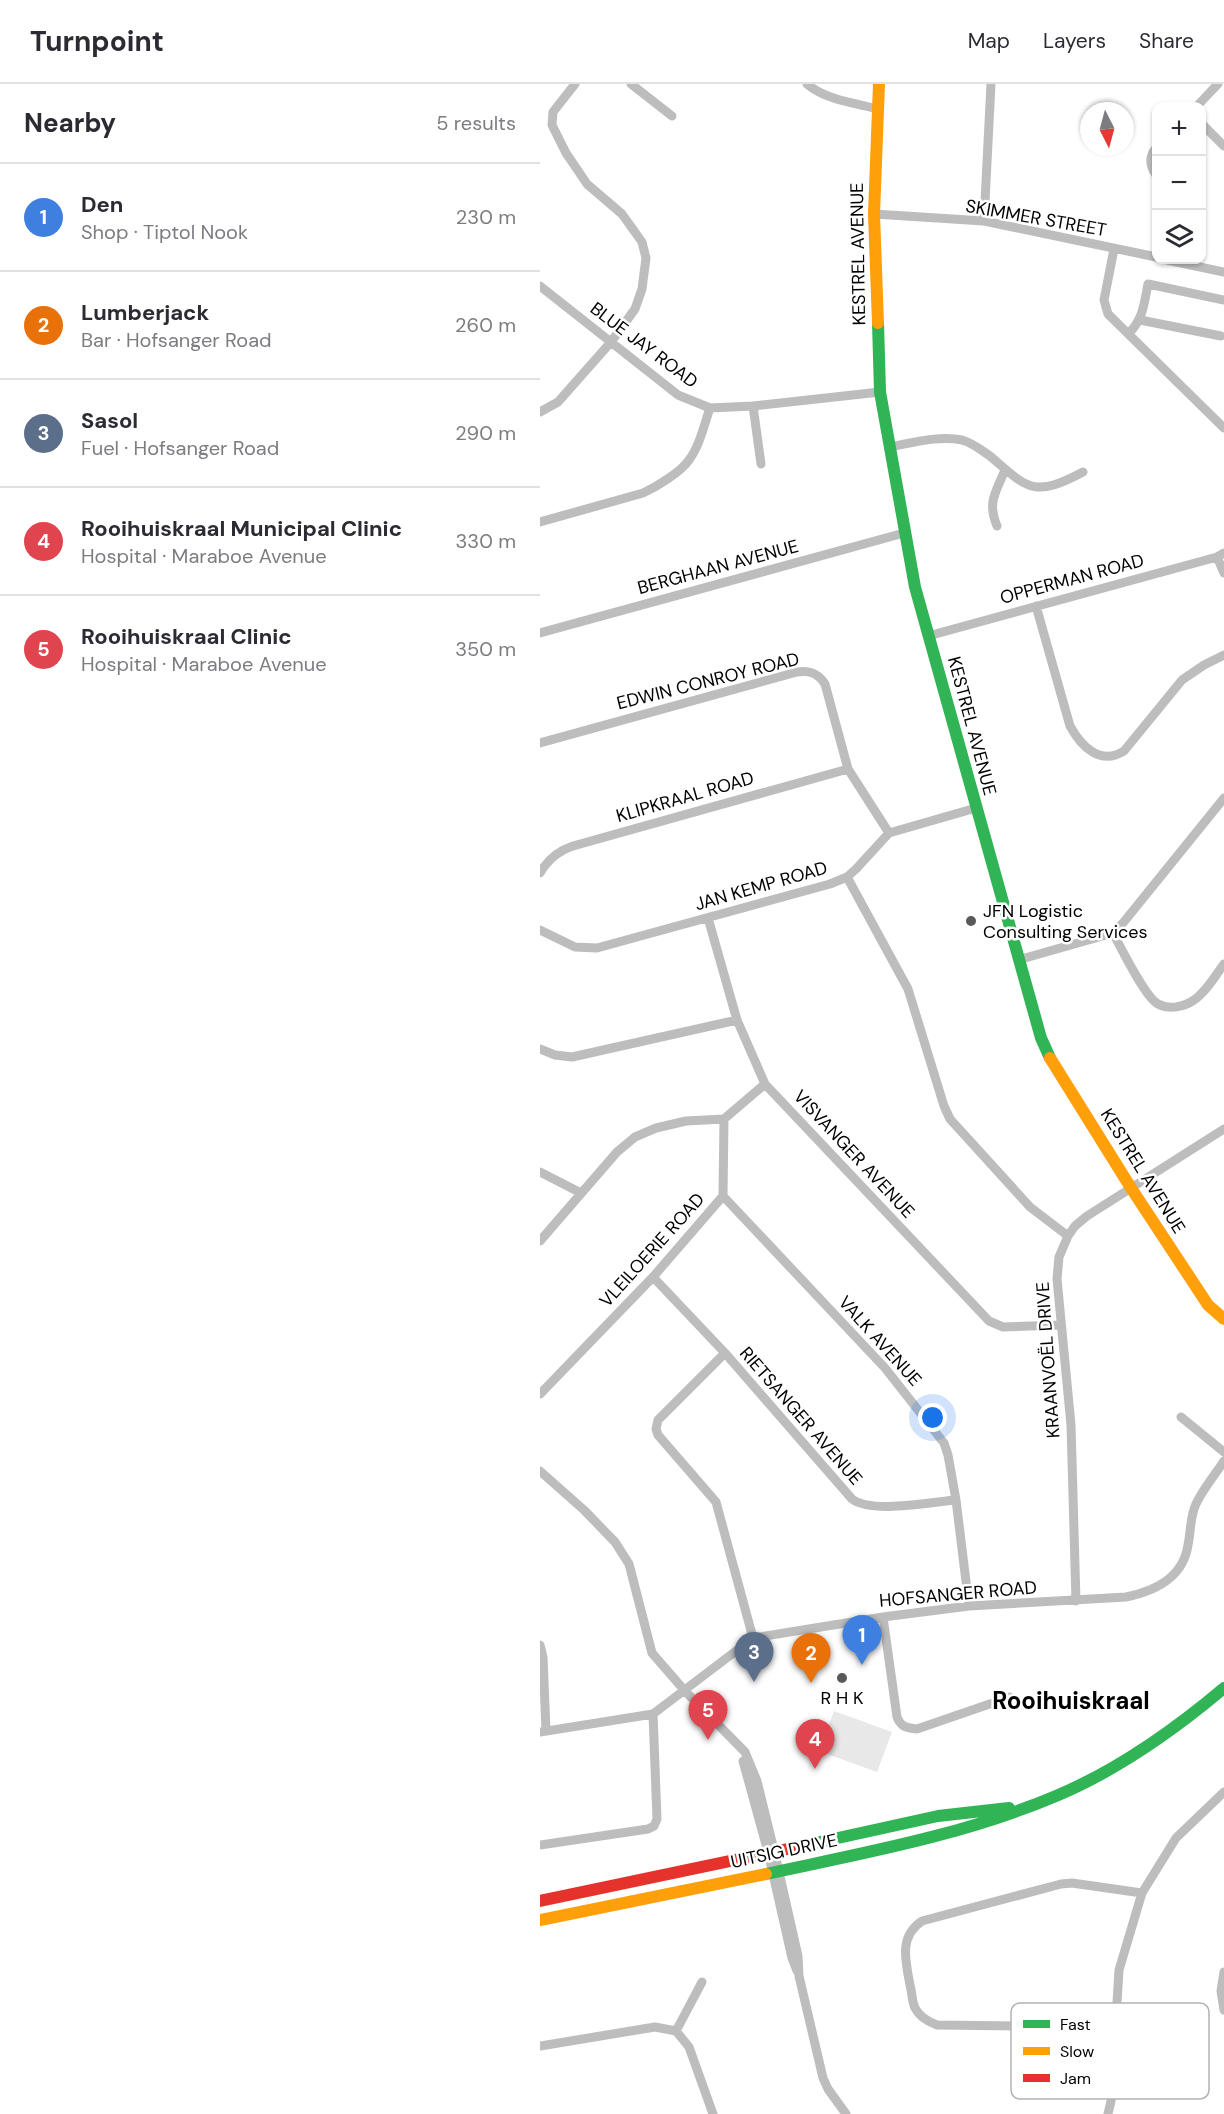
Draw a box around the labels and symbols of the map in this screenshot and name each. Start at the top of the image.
north arrow [1080,102,1134,156]
street label: KESTREL AVENUE [845,182,871,326]
street label: SKIMMER STREET [964,194,1108,242]
street label: BLUE JAY ROAD [585,297,703,393]
street label: BERGHAAN AVENUE [635,534,801,600]
street label: OPPERMAN ROAD [997,548,1147,610]
street label: EDWIN CONROY ROAD [614,647,802,715]
street label: KESTREL AVENUE [942,654,1002,798]
street label: KLIPKRAAL ROAD [613,766,757,828]
street label: JAN KEMP ROAD [692,856,830,916]
place label: JFN Logistic Consulting Services [983,899,1148,944]
marker: JFN Logistic Consulting Services [964,914,978,928]
street label: VISVANGER AVENUE [788,1085,920,1223]
street label: KESTREL AVENUE [1095,1104,1191,1238]
street label: VLEILOERIE ROAD [594,1188,710,1312]
street label: KRAANVOËL DRIVE [1031,1281,1065,1439]
street label: VALK AVENUE [833,1291,927,1391]
street label: RIETSANGER AVENUE [734,1342,868,1490]
your location [918,1403,947,1432]
street label: HOFSANGER ROAD [878,1575,1038,1613]
pin: 1 [842,1616,882,1665]
pin: 3 [734,1632,774,1682]
pin: 2 [792,1634,830,1683]
marker: R H K [835,1671,849,1685]
district label: Rooihuiskraal [992,1685,1150,1716]
place label: R H K [820,1686,864,1710]
pin: 5 [688,1690,728,1740]
pin: 4 [796,1720,834,1769]
street label: UITSIG DRIVE [728,1828,840,1874]
legend [1011,2003,1209,2099]
text: Fast [1060,2014,1091,2035]
text: Slow [1060,2041,1094,2062]
text: Jam [1060,2068,1091,2089]

